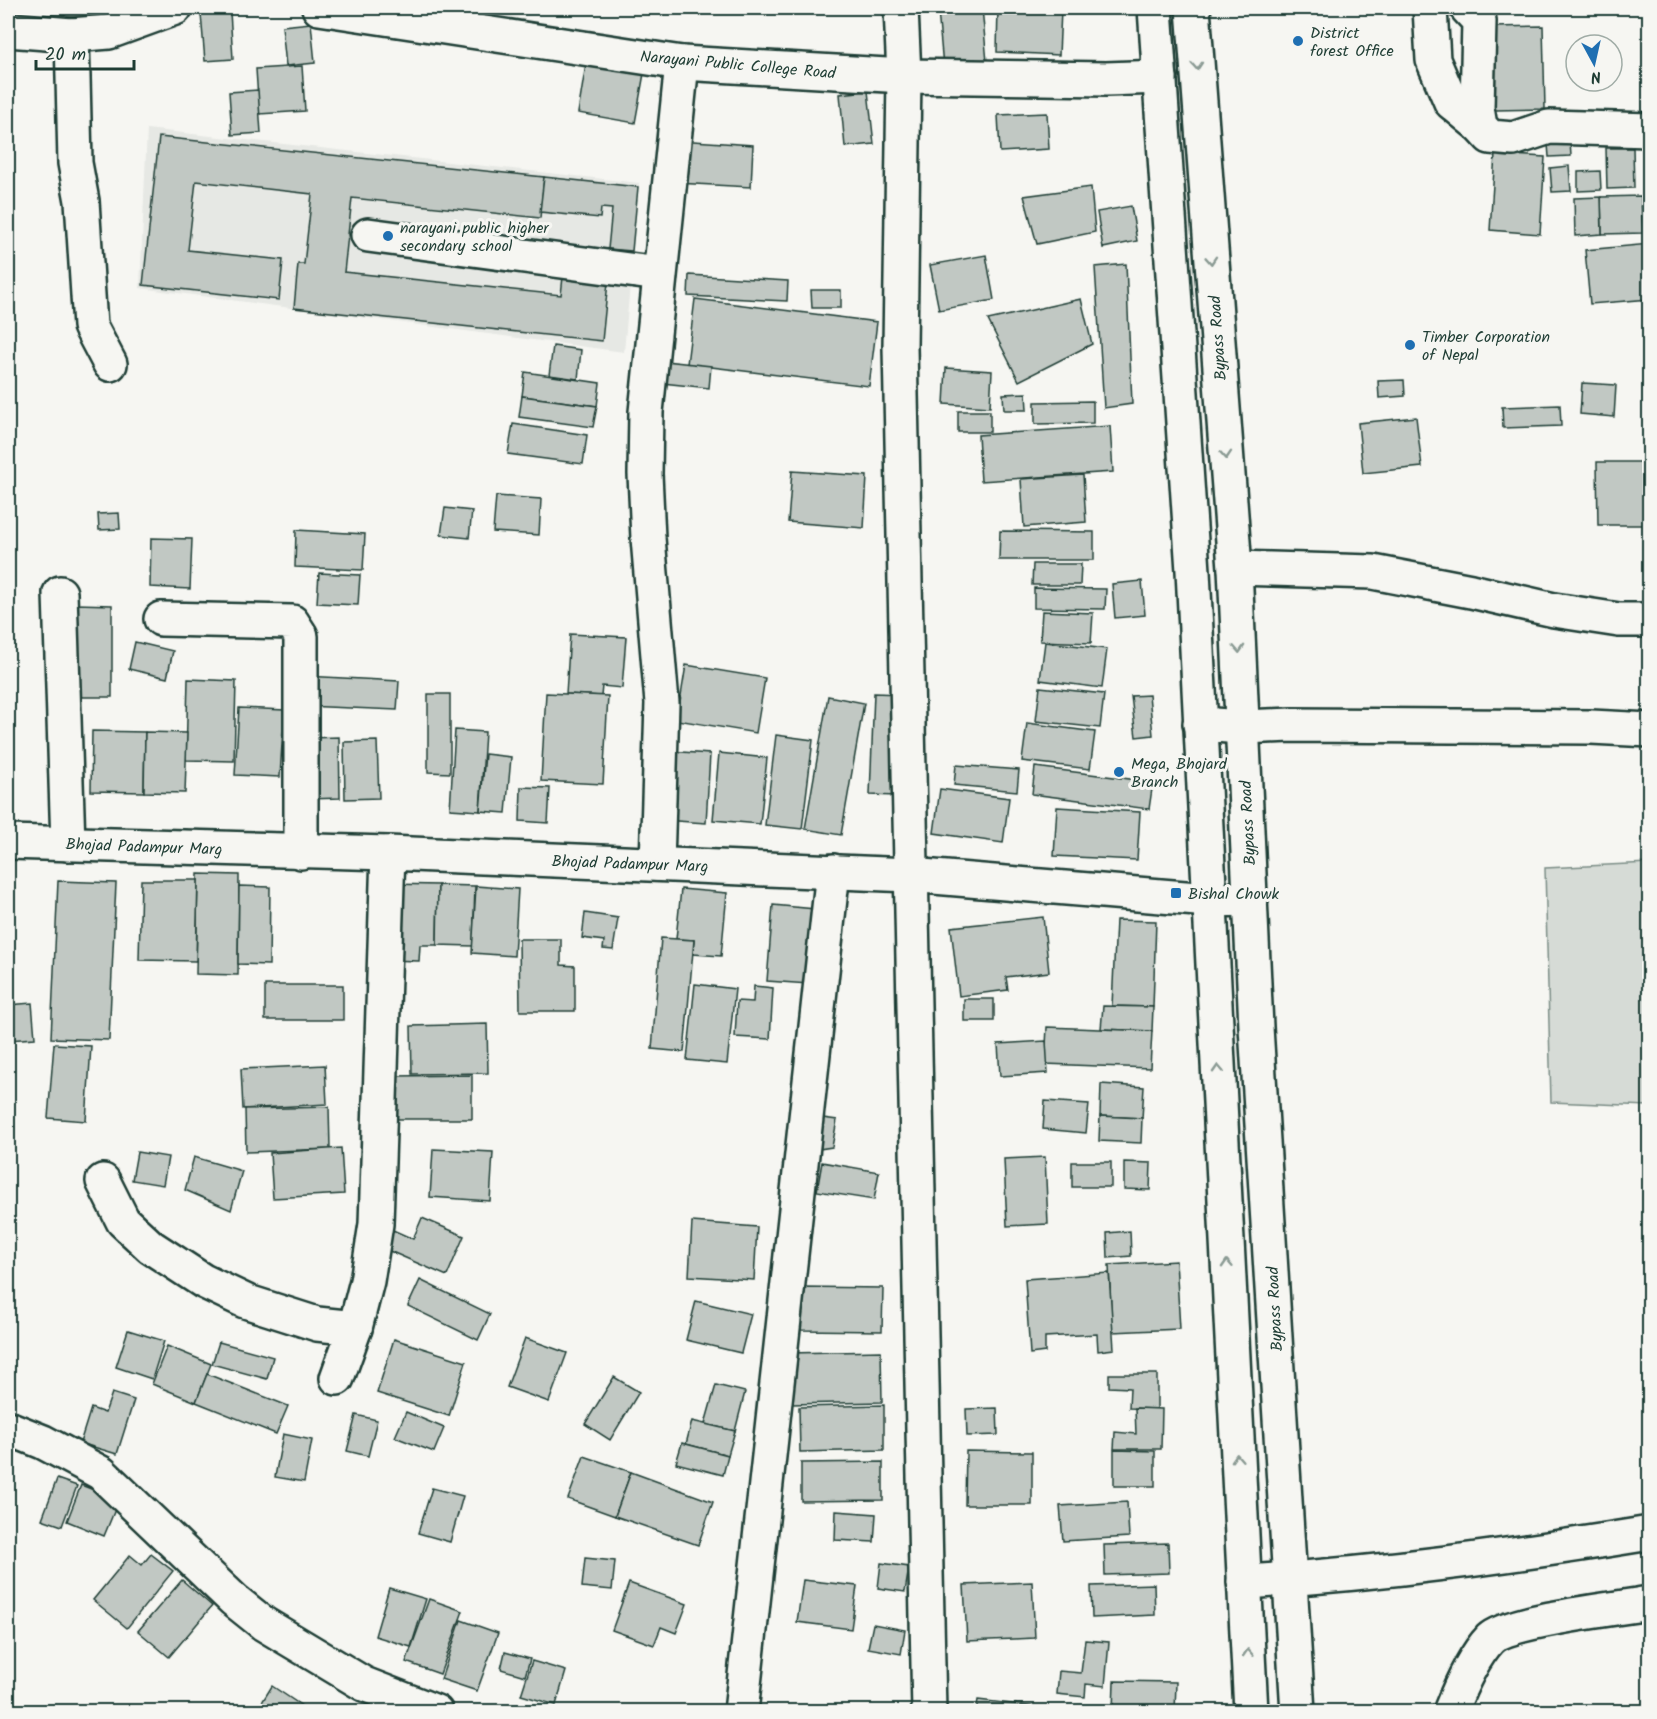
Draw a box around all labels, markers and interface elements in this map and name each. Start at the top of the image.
place label: District forest Office [1310,21,1394,64]
scale bar [36,33,134,71]
north arrow [1564,33,1624,93]
marker: District forest Office [1291,34,1305,48]
text: 20 m [45,41,86,70]
street label: Narayani Public College Road [639,44,838,87]
one-way arrow [1190,61,1203,70]
text: N [1589,63,1603,89]
place label: narayani public higher secondary school [400,216,550,259]
marker: narayani public higher secondary school [381,229,395,243]
one-way arrow [1205,256,1218,265]
street label: Bypass Road [1203,294,1234,381]
place label: Timber Corporation of Nepal [1422,325,1550,368]
marker: Timber Corporation of Nepal [1403,338,1417,352]
one-way arrow [1220,450,1233,459]
one-way arrow [1232,645,1245,654]
place label: Mega, Bhojard Branch [1131,752,1228,795]
marker: Mega, Bhojard Branch [1112,765,1126,779]
street label: Bypass Road [1234,779,1263,866]
street label: Bhojad Padampur Marg [65,832,223,863]
street label: Bhojad Padampur Marg [551,849,709,880]
place label: Bishal Chowk [1188,882,1279,907]
marker: Bishal Chowk [1169,886,1183,900]
one-way arrow [1211,1064,1224,1073]
one-way arrow [1221,1259,1234,1268]
street label: Bypass Road [1261,1265,1290,1352]
one-way arrow [1231,1454,1244,1463]
one-way arrow [1242,1649,1255,1658]

